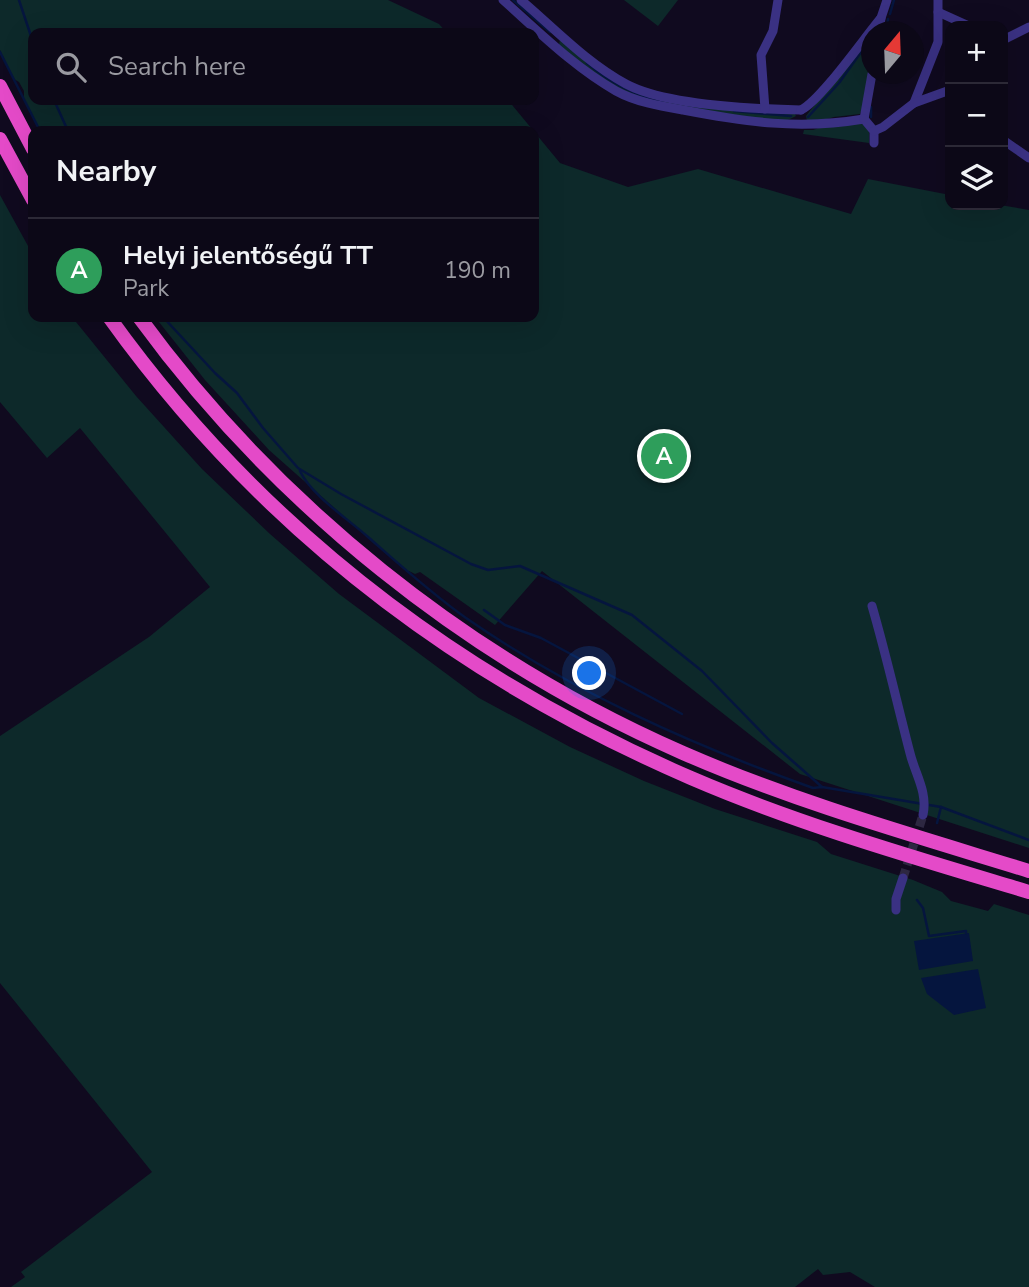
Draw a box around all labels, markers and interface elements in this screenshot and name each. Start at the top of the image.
north arrow [861,21,924,84]
map controls [945,21,1008,210]
button: + [945,21,1008,84]
search box [28,28,539,105]
icon: search [52,48,90,86]
text: Search here [108,49,246,84]
button: − [945,84,1008,147]
button: layers [945,147,1008,210]
text: Nearby [56,151,156,192]
text: Helyi jelentőségű TT [123,238,373,273]
text: A [70,255,88,286]
text: 190 m [444,255,511,286]
text: Park [123,273,169,304]
pin: A [641,430,687,482]
your location [572,656,606,690]

